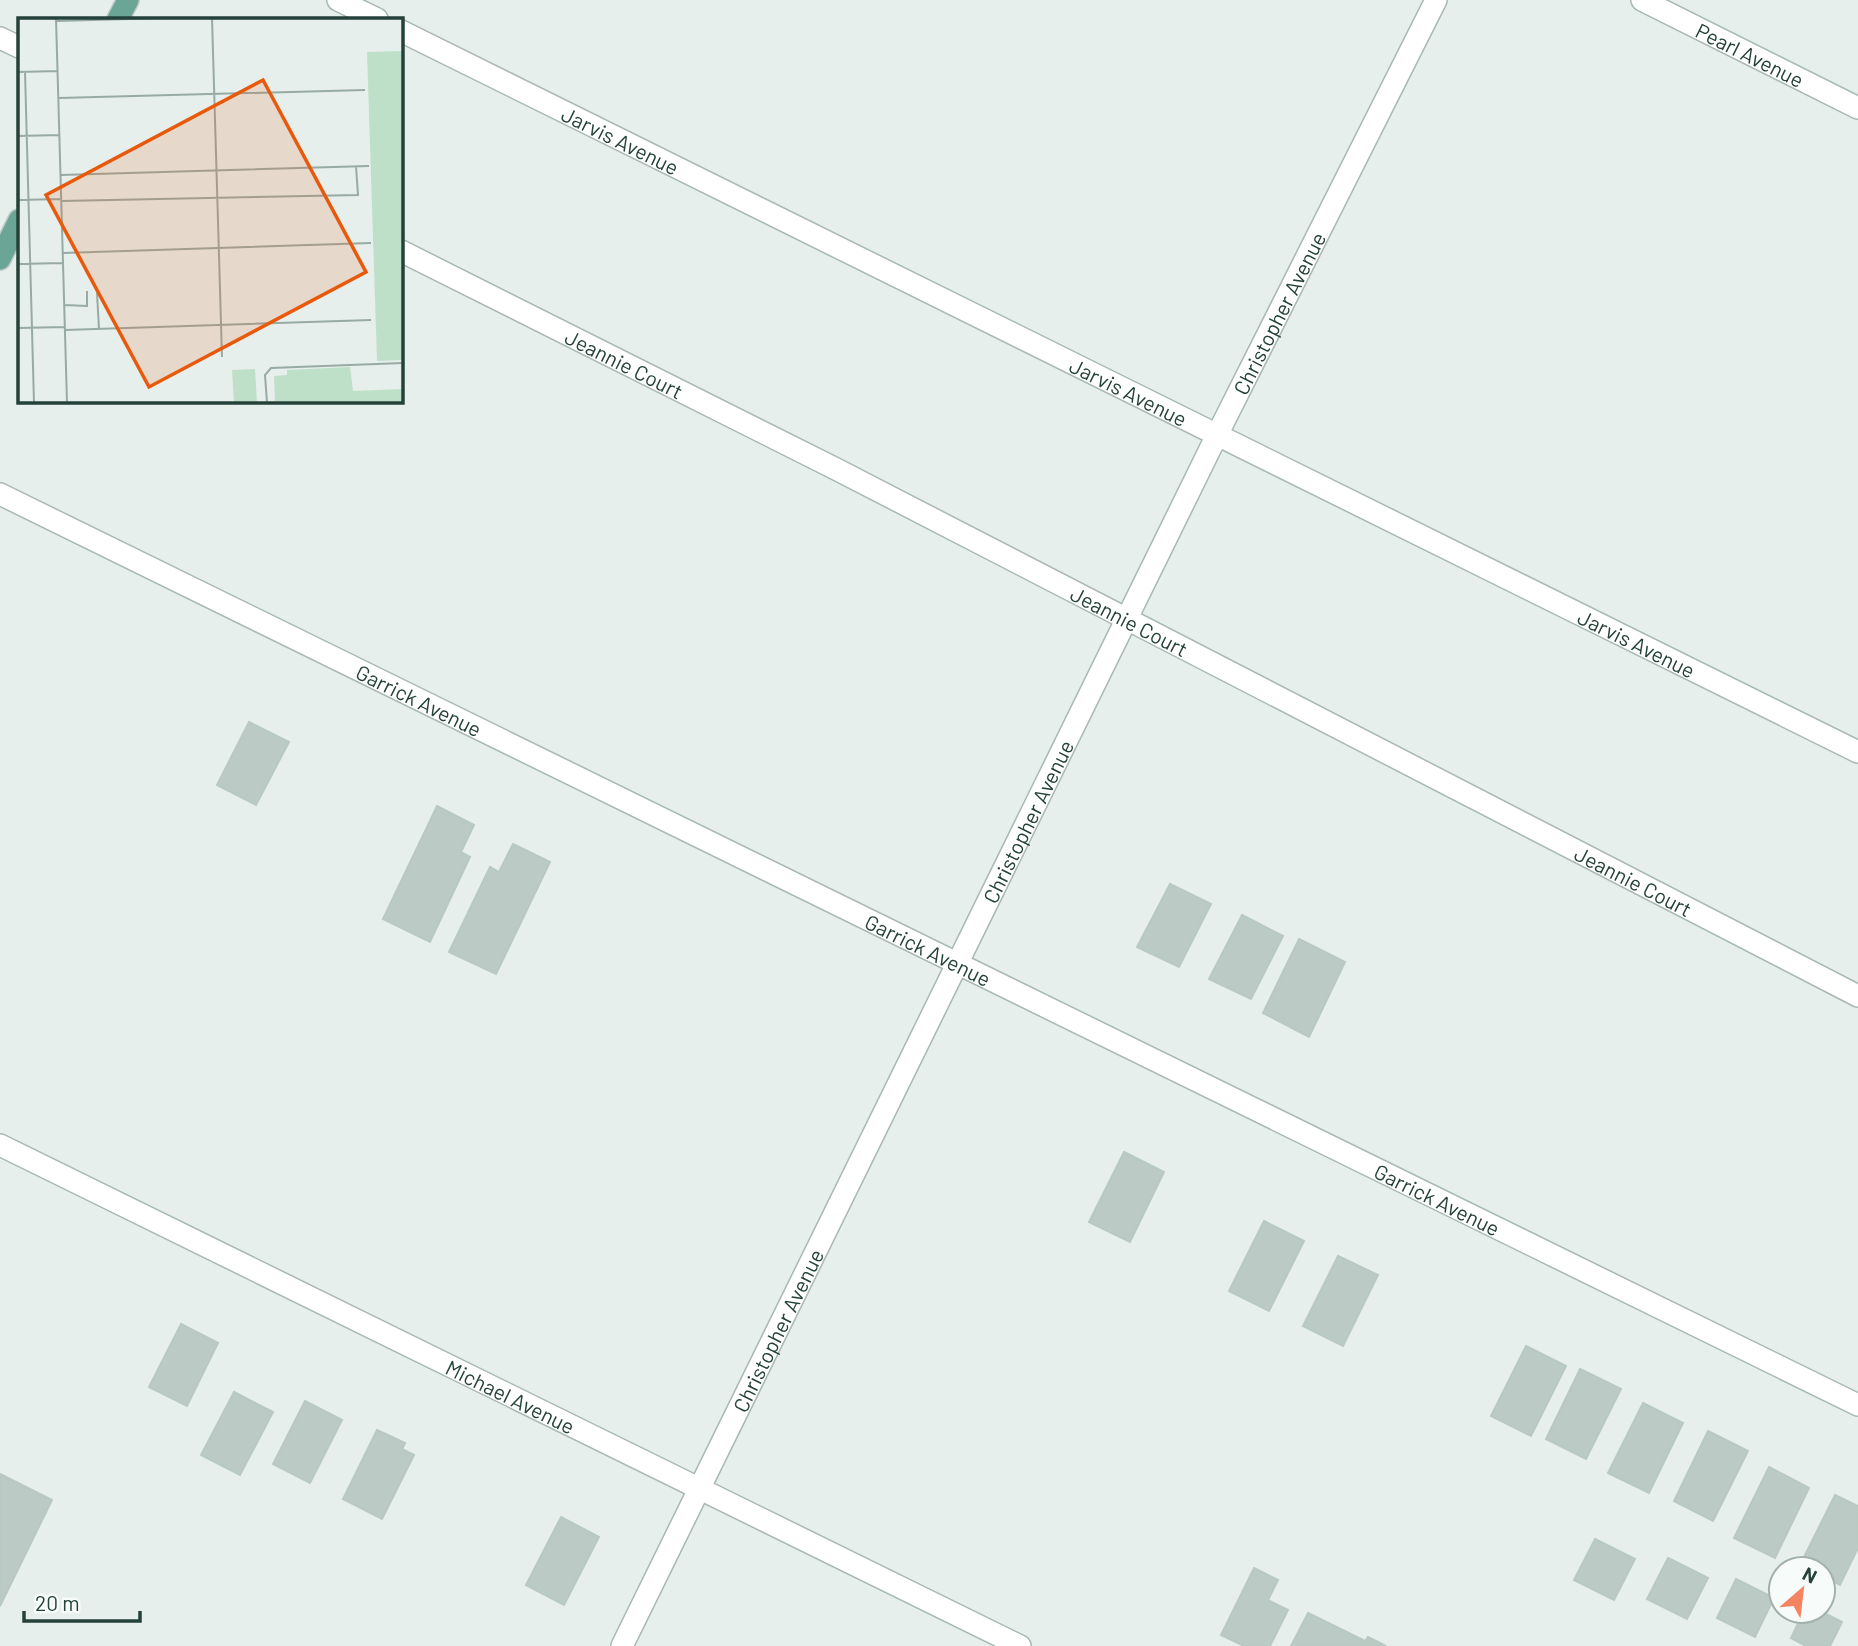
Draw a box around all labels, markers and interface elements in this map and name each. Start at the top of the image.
street label: Pearl Avenue [1692,17,1808,92]
inset map [18,18,402,402]
street label: Jarvis Avenue [558,100,683,179]
street label: Christopher Avenue [1227,227,1330,398]
street label: Jeannie Court [561,323,688,403]
street label: Jarvis Avenue [1066,352,1191,431]
street label: Jeannie Court [1067,580,1192,661]
street label: Jarvis Avenue [1574,603,1700,682]
street label: Garrick Avenue [352,658,486,741]
street label: Christopher Avenue [977,736,1078,907]
street label: Jeannie Court [1571,840,1696,921]
street label: Garrick Avenue [862,908,995,991]
street label: Garrick Avenue [1371,1158,1504,1240]
street label: Christopher Avenue [727,1244,828,1416]
street label: Michael Avenue [442,1354,579,1438]
north arrow [1767,1555,1837,1625]
text: N [1799,1561,1821,1588]
scale bar [24,1580,140,1624]
text: 20 m [35,1590,80,1615]

